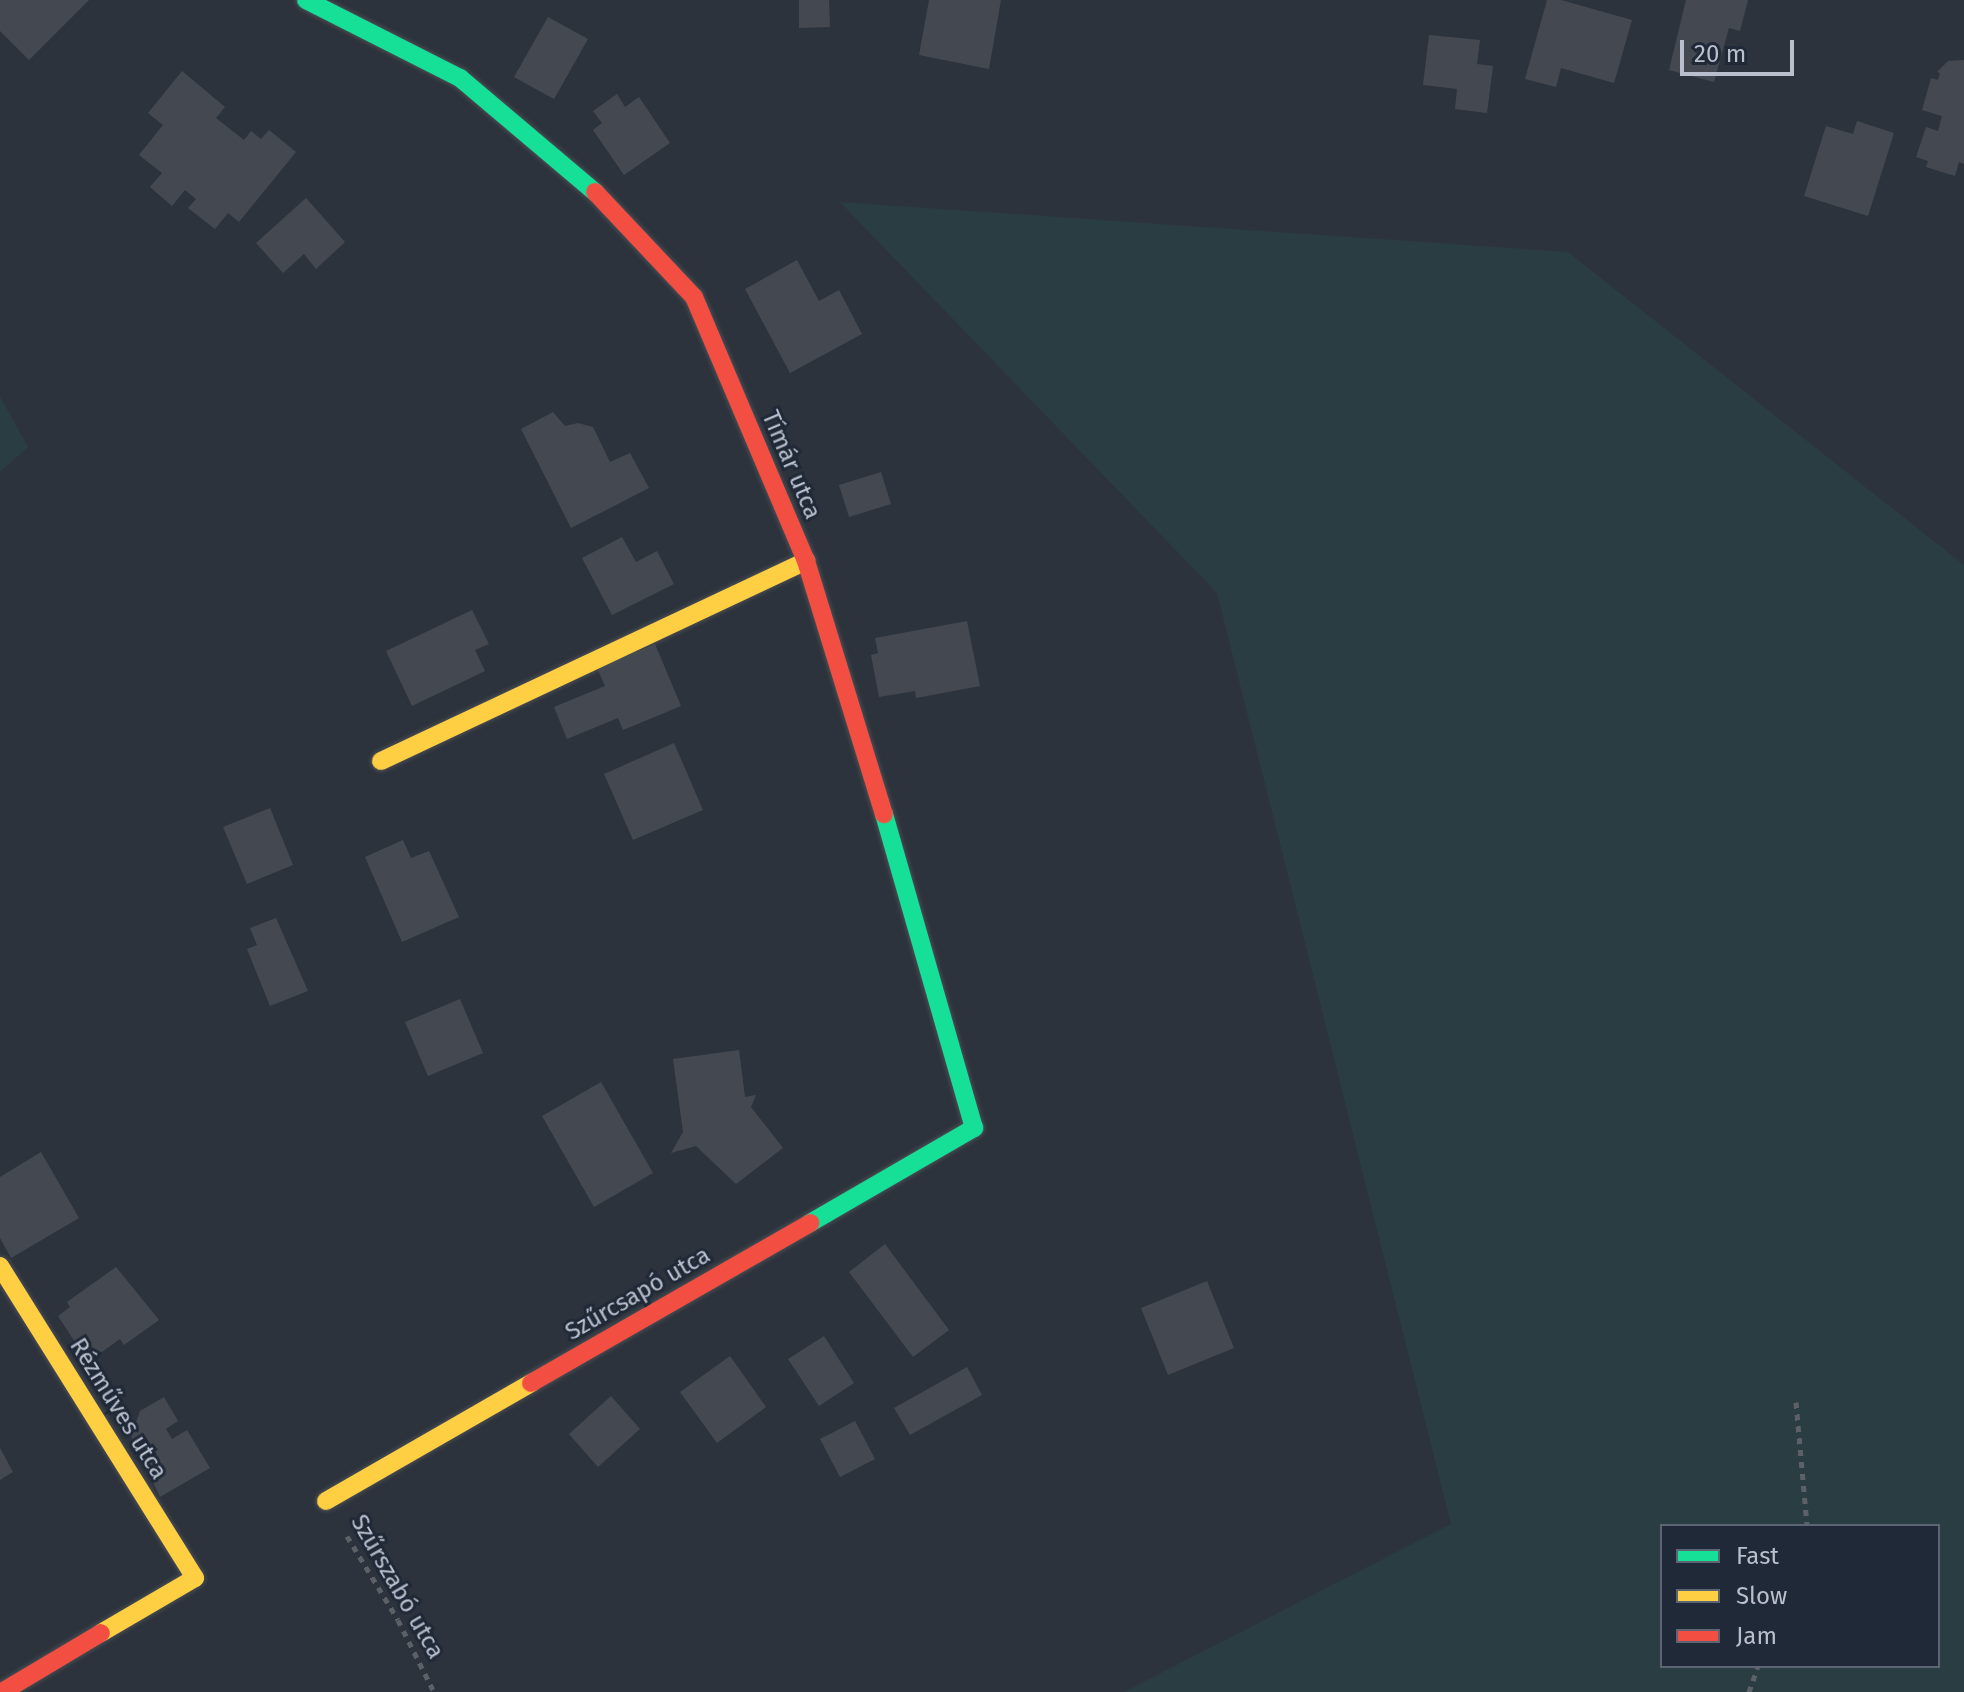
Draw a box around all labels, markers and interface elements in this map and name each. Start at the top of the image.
scale bar [1684,24,1798,74]
text: 20 m [1694,40,1746,68]
street label: Tímár utca [755,406,827,524]
street label: Szűrcsapó utca [561,1241,715,1347]
street label: Rézműves utca [63,1333,173,1485]
street label: Szűrszabó utca [344,1510,450,1664]
legend [1660,1524,1940,1668]
text: Fast [1736,1542,1779,1570]
text: Slow [1736,1582,1787,1610]
text: Jam [1736,1622,1777,1650]

